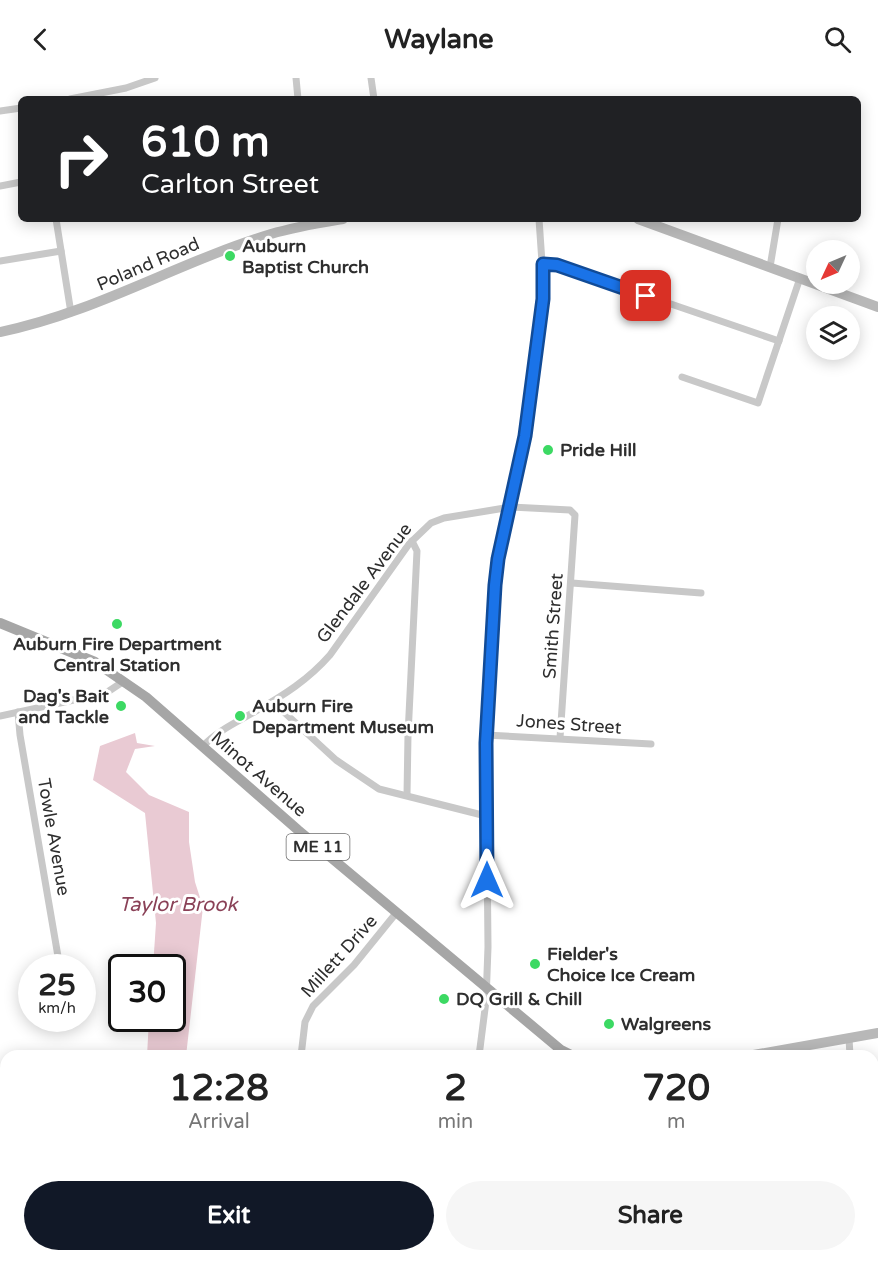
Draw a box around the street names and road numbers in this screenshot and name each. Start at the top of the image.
street label: Poland Road [93,232,203,296]
street label: Glendale Avenue [312,519,416,647]
street label: Smith Street [538,572,568,680]
street label: Jones Street [516,709,622,739]
street label: Minot Avenue [207,726,311,822]
street label: Towle Avenue [33,777,75,897]
road number: ME 11 [286,834,350,860]
street label: Millett Drive [296,910,382,1002]

